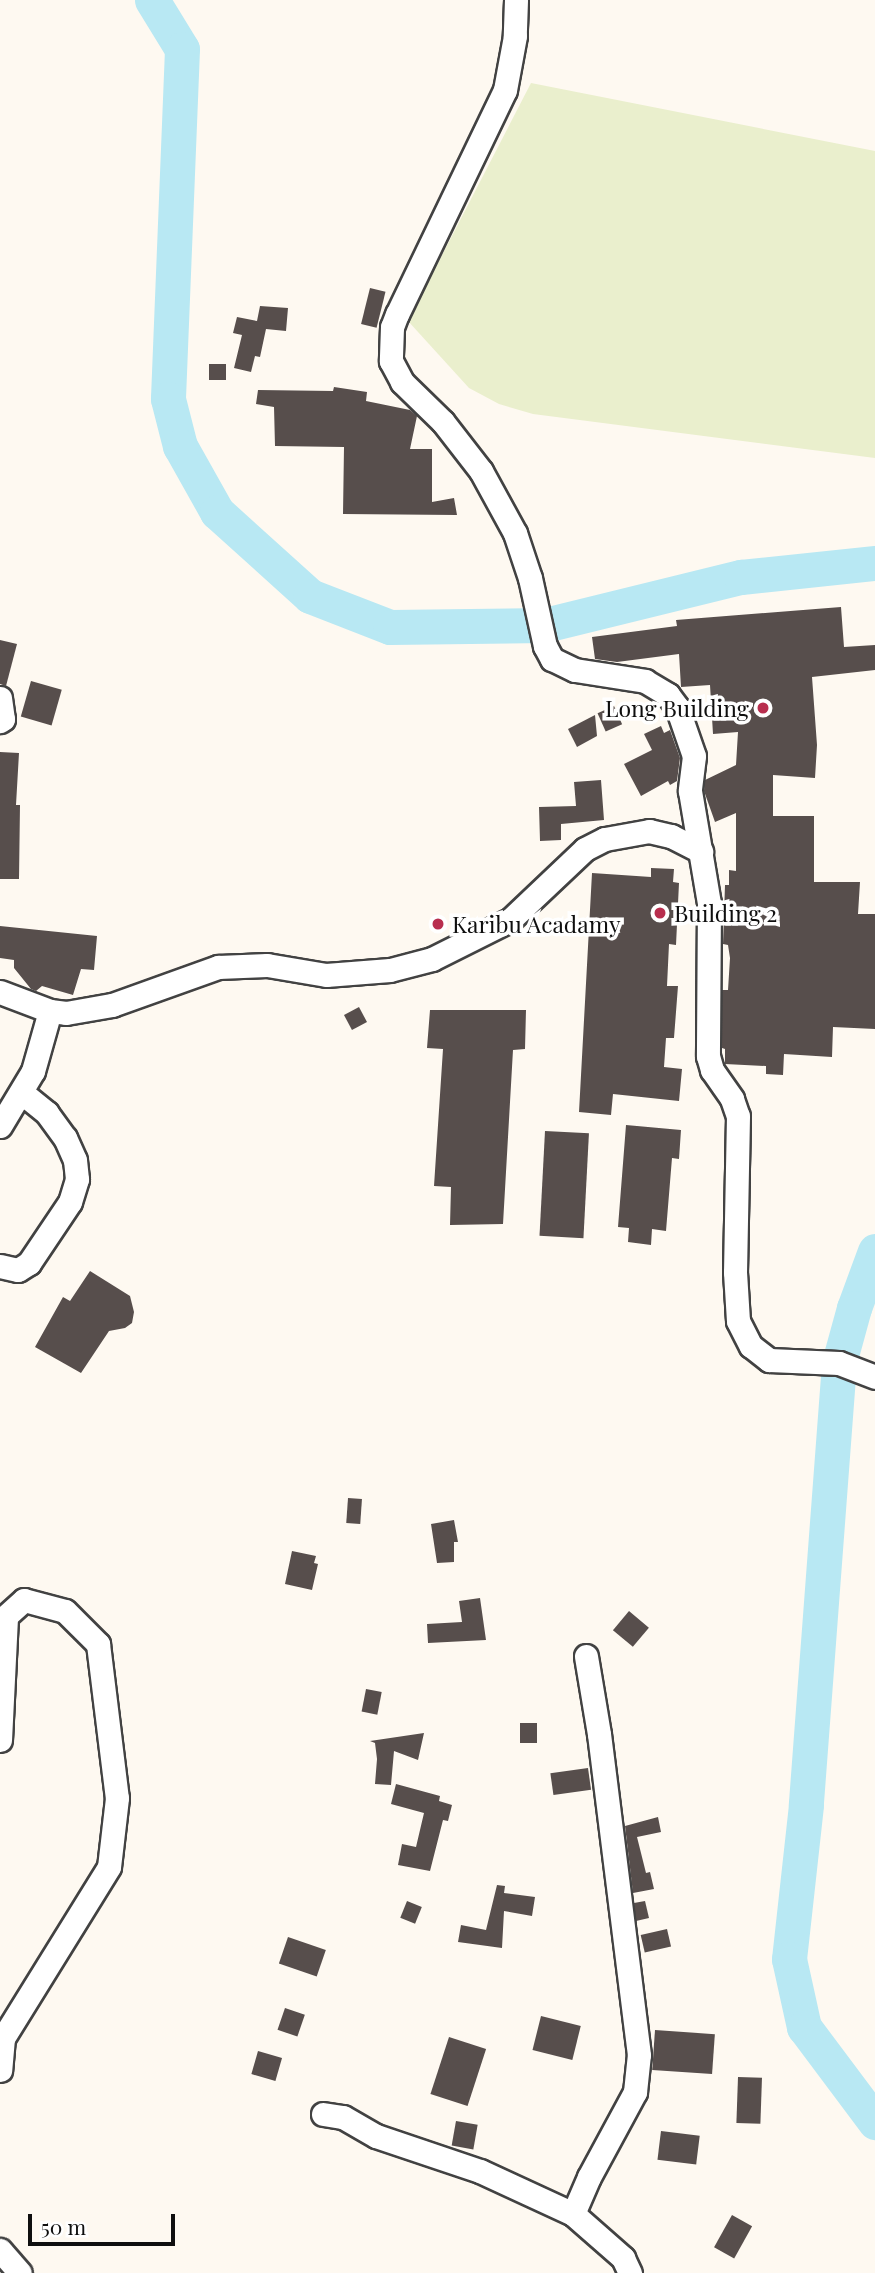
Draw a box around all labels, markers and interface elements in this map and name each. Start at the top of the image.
place label: Long Building [605,694,749,722]
marker: Long Building [755,700,771,716]
place label: Building 2 [674,899,777,927]
marker: Building 2 [652,905,668,921]
place label: Karibu Acadamy [452,910,621,938]
marker: Karibu Acadamy [430,916,446,932]
scale bar [32,2200,178,2244]
text: 50 m [41,2212,86,2240]

